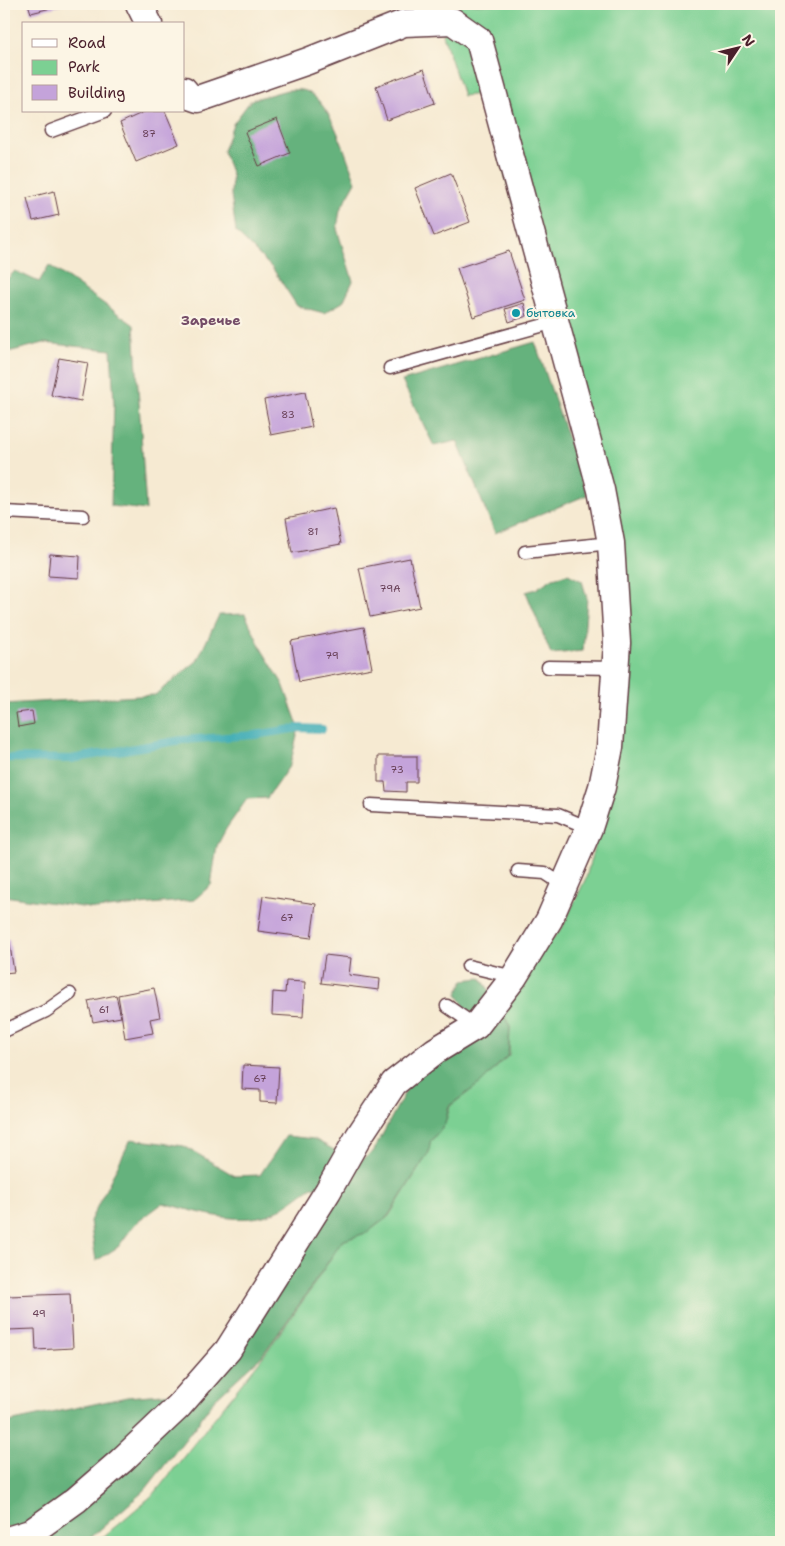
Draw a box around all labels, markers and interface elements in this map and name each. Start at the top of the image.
legend [22,22,185,112]
north arrow [712,22,762,72]
text: N [738,31,759,50]
text: Road [68,33,106,53]
text: Park [68,57,100,77]
text: Building [68,83,125,103]
house number: 87 [142,127,156,140]
place label: бытовка [526,305,576,321]
marker: бытовка [510,307,522,319]
district label: Заречье [181,311,241,329]
house number: 83 [281,408,295,421]
house number: 81 [308,525,318,538]
house number: 79А [380,582,400,595]
house number: 79 [325,649,339,662]
house number: 73 [390,763,404,776]
house number: 67 [281,911,293,924]
house number: 61 [99,1003,109,1016]
house number: 67 [254,1072,266,1085]
house number: 49 [32,1307,46,1320]

